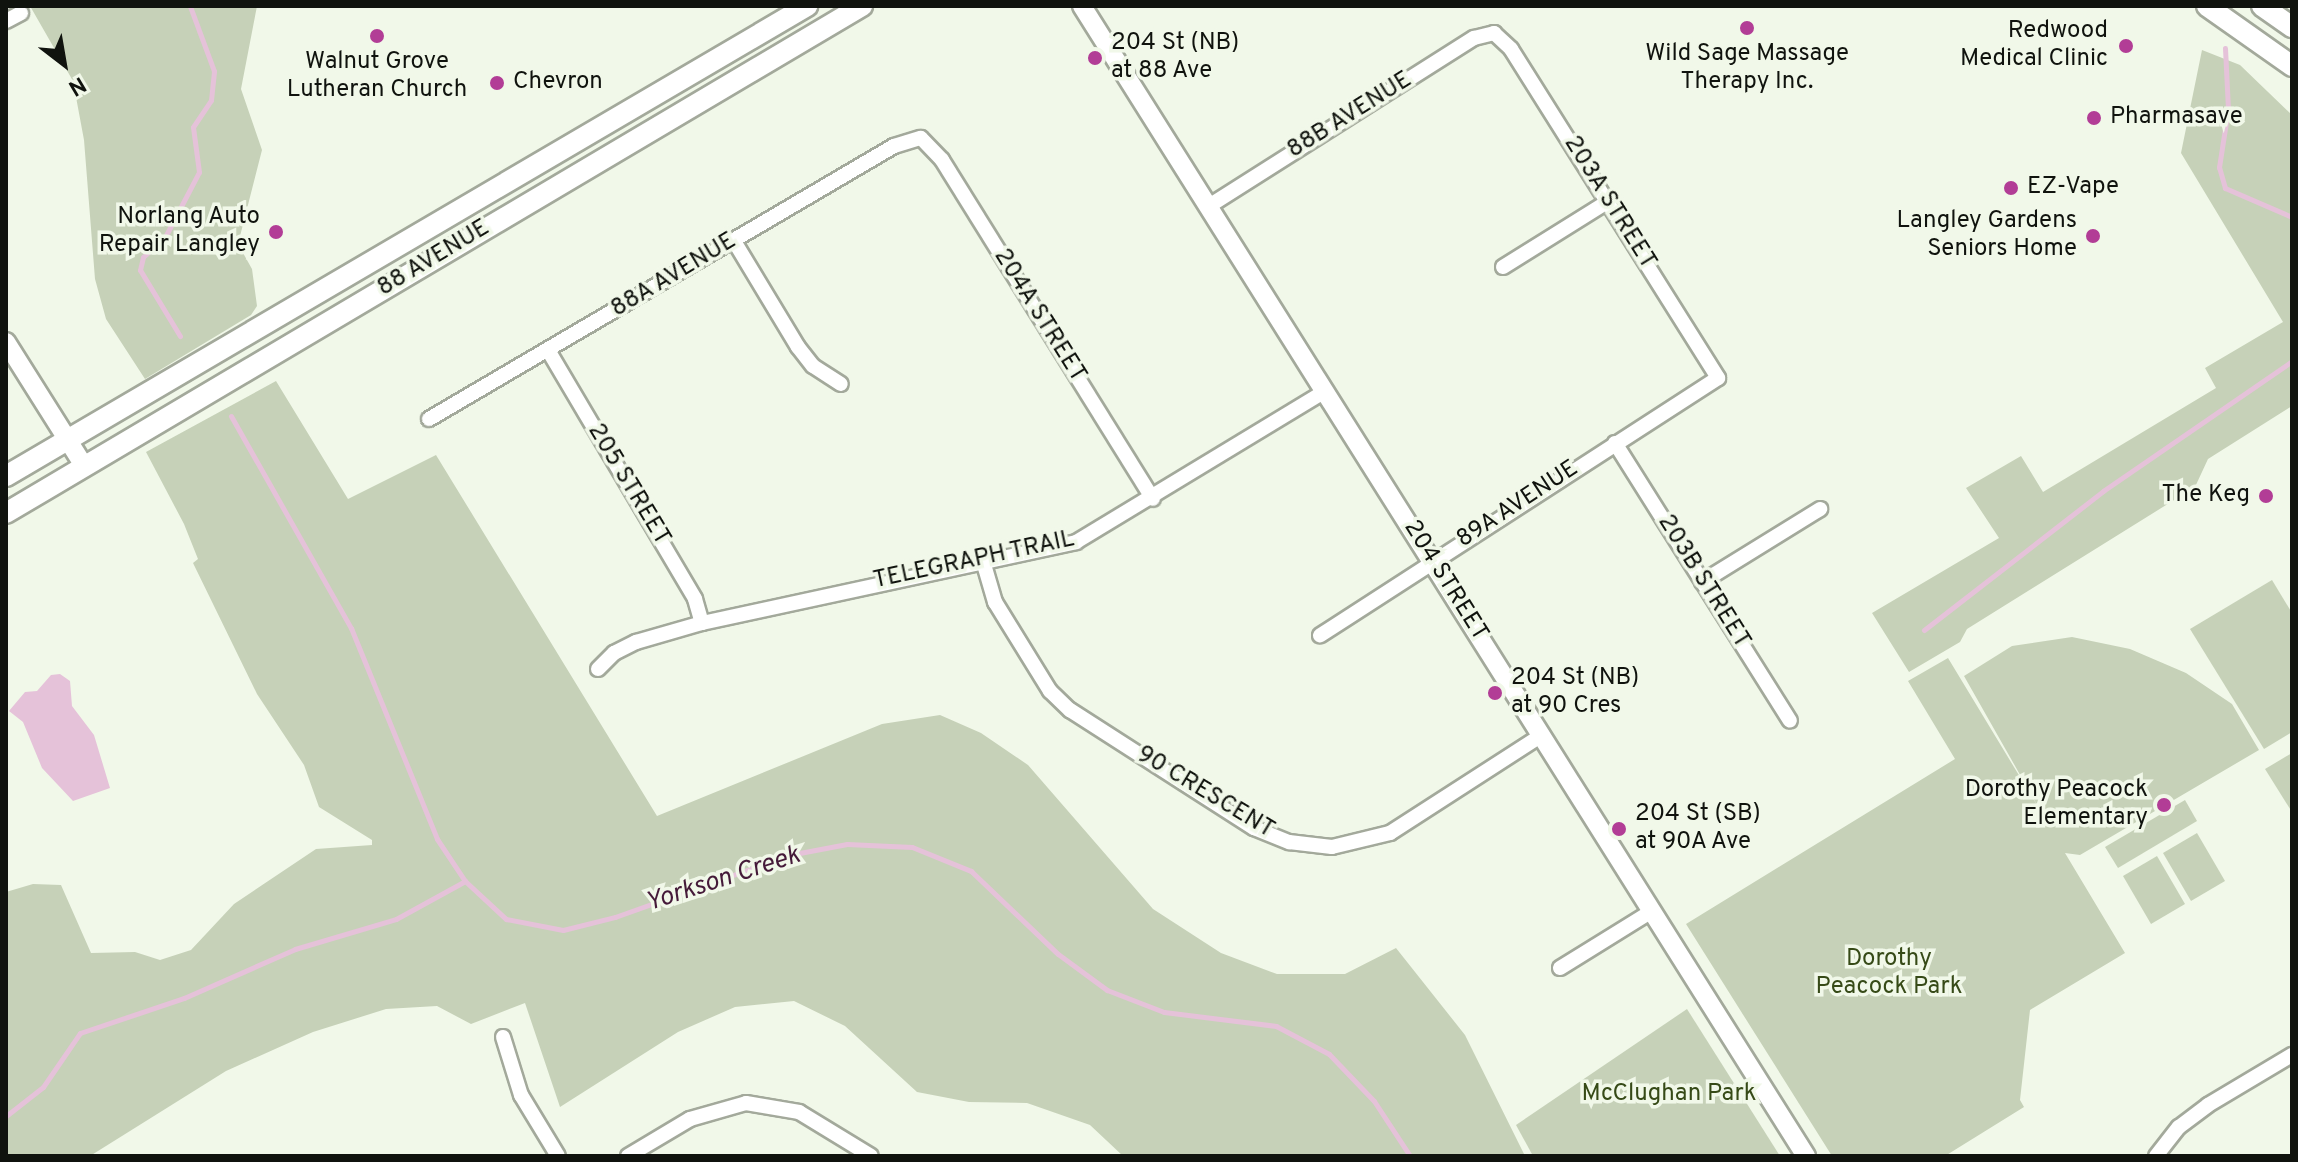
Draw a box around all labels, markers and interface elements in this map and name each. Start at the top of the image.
place label: Redwood Medical Clinic [1960,18,2108,74]
marker: Wild Sage Massage Therapy Inc. [1738,19,1756,37]
north arrow [24,24,104,104]
marker: Walnut Grove Lutheran Church [368,27,386,45]
place label: 204 St (NB) at 88 Ave [1111,30,1239,86]
marker: Redwood Medical Clinic [2115,35,2137,57]
place label: Wild Sage Massage Therapy Inc. [1645,41,1849,97]
place label: Walnut Grove Lutheran Church [287,49,467,105]
marker: 204 St (NB) at 88 Ave [1086,49,1104,67]
street label: 88B AVENUE [1282,66,1418,166]
text: N [63,69,90,101]
place label: Chevron [513,69,603,97]
marker: Chevron [488,74,506,92]
place label: Pharmasave [2110,104,2243,132]
marker: Pharmasave [2085,109,2103,127]
street label: 203A STREET [1556,131,1662,275]
place label: EZ-Vape [2027,174,2119,202]
marker: EZ-Vape [2002,179,2020,197]
place label: Norlang Auto Repair Langley [99,204,260,260]
place label: Langley Gardens Seniors Home [1897,208,2077,264]
street label: 88 AVENUE [372,214,496,304]
marker: Norlang Auto Repair Langley [267,223,285,241]
street label: 88A AVENUE [606,227,742,325]
marker: Langley Gardens Seniors Home [2084,227,2102,245]
street label: 204A STREET [986,244,1092,388]
street label: 205 STREET [580,419,676,551]
street label: 89A AVENUE [1451,455,1585,555]
place label: The Keg [2161,482,2250,510]
marker: The Keg [2257,487,2275,505]
street label: 203B STREET [1650,510,1756,654]
street label: 204 STREET [1396,515,1494,647]
street label: TELEGRAPH TRAIL [870,526,1078,596]
place label: 204 St (NB) at 90 Cres [1511,665,1639,721]
marker: 204 St (NB) at 90 Cres [1486,684,1504,702]
street label: 90 CRESCENT [1131,741,1279,845]
place label: Dorothy Peacock Elementary [1965,777,2148,833]
marker: Dorothy Peacock Elementary [2155,796,2173,814]
place label: 204 St (SB) at 90A Ave [1635,801,1761,857]
marker: 204 St (SB) at 90A Ave [1610,820,1628,838]
water label: Yorkson Creek [642,840,804,920]
park label: Dorothy Peacock Park [1816,946,1962,1002]
park label: McClughan Park [1582,1081,1756,1109]

